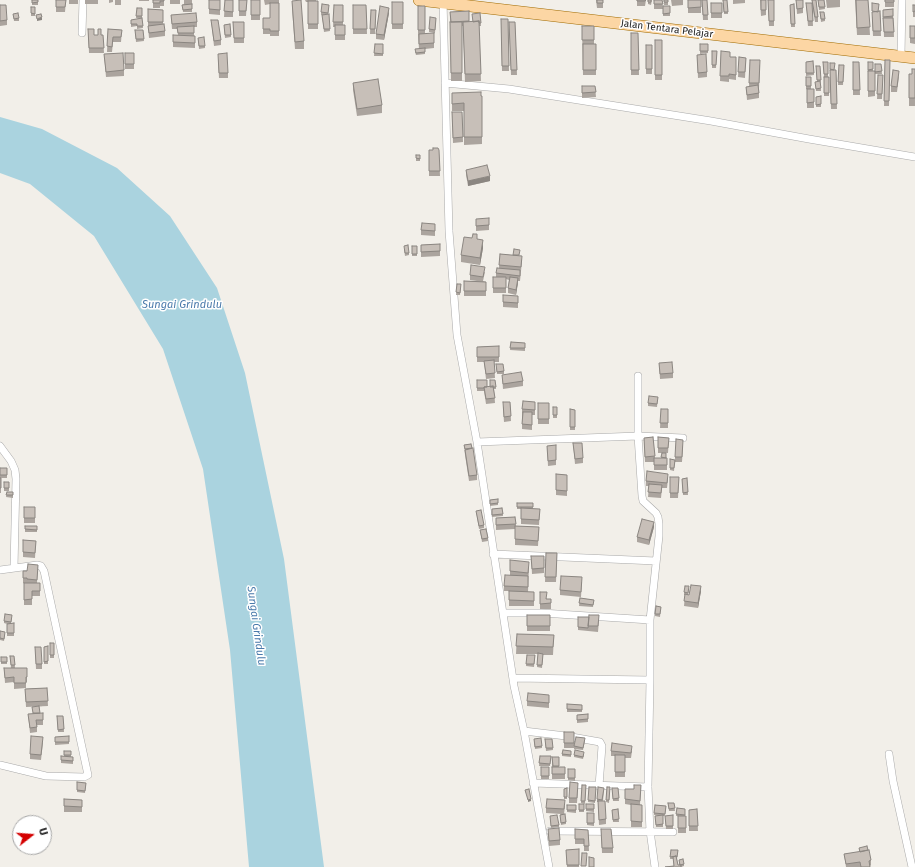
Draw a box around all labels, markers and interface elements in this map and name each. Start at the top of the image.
street label: Jalan Tentara Pelajar [620,17,714,41]
water label: Sungai Grindulu [142,298,222,312]
water label: Sungai Grindulu [244,585,268,667]
north arrow [12,815,52,855]
text: U [36,826,50,837]

